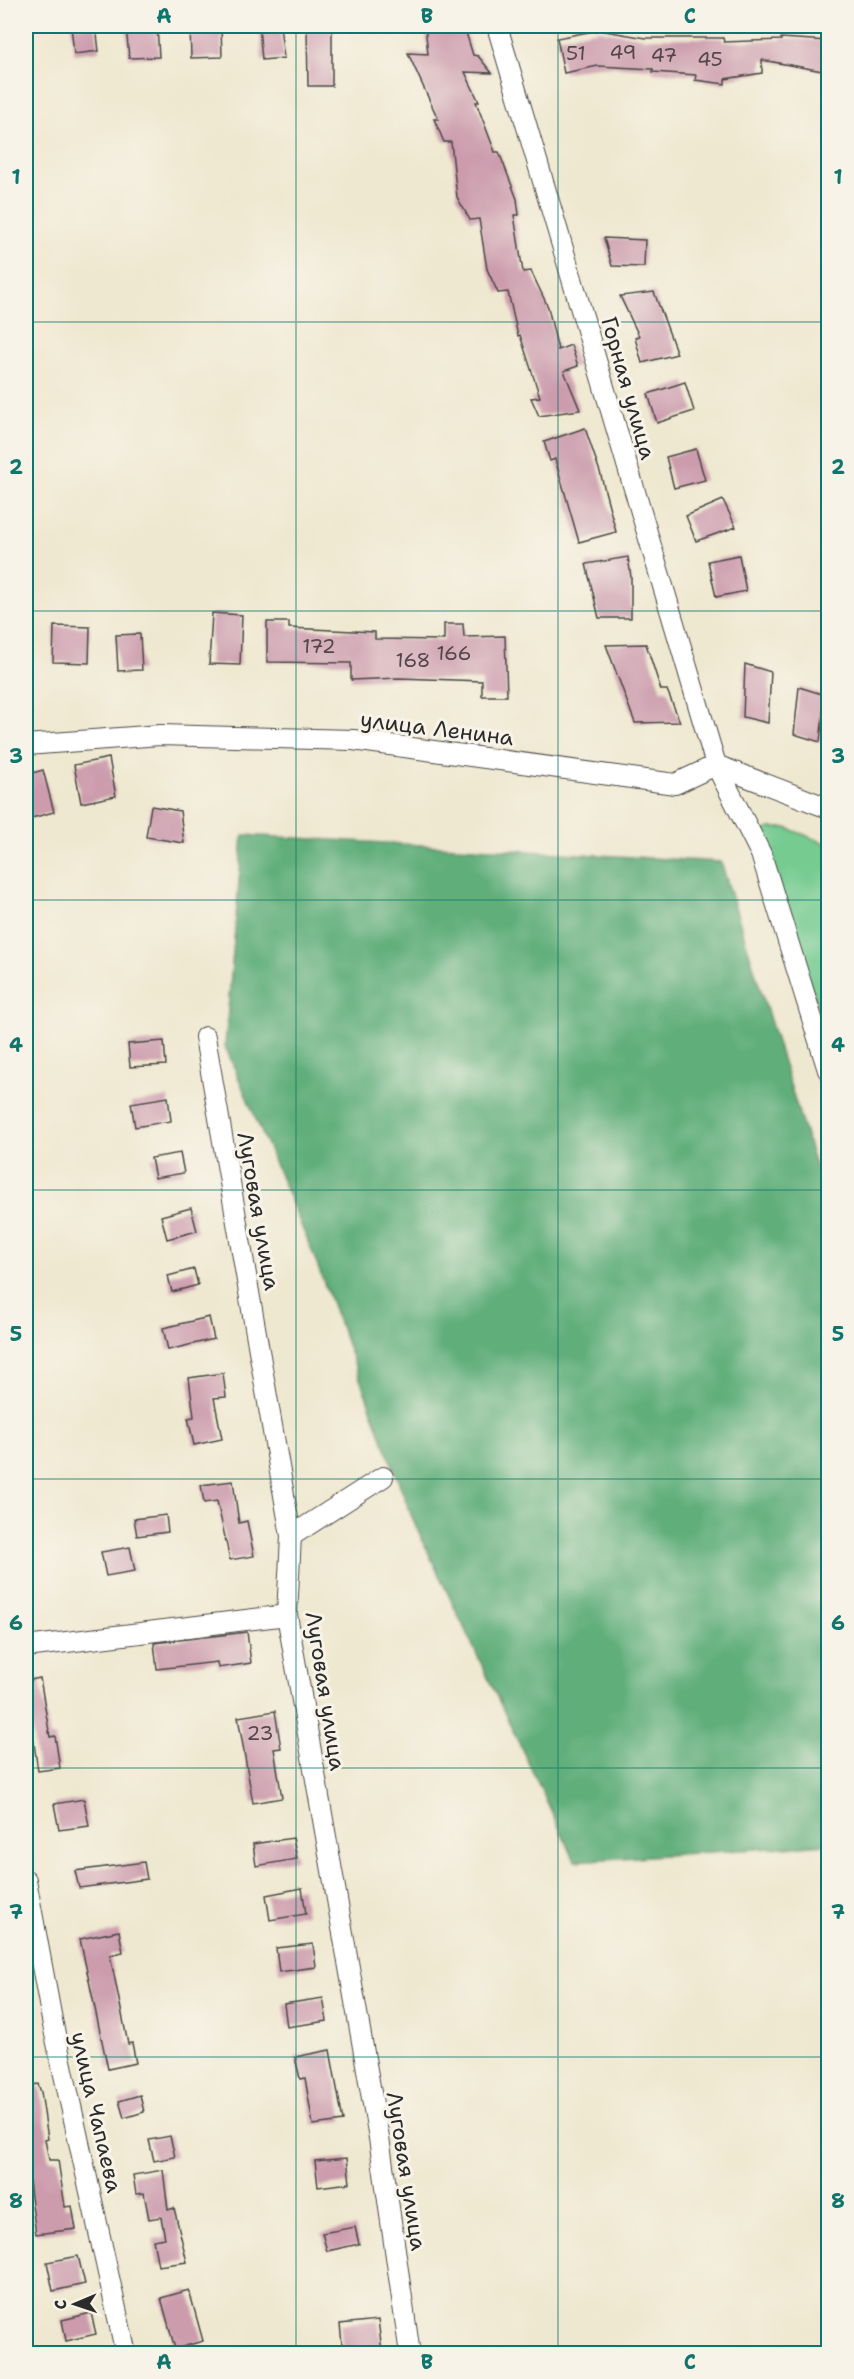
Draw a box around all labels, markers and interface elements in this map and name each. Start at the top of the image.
text: A [156,3,172,29]
text: B [421,3,433,29]
text: C [684,3,696,29]
house number: 49 [609,39,637,65]
house number: 51 [566,40,586,66]
house number: 47 [651,42,677,68]
house number: 45 [697,46,723,72]
text: 1 [11,164,21,190]
text: 1 [833,164,843,190]
street label: Горная улица [594,314,663,463]
text: 2 [9,454,23,480]
text: 2 [831,454,845,480]
house number: 172 [302,633,336,659]
house number: 166 [436,640,472,666]
house number: 168 [396,647,430,673]
street label: улица Ленина [359,705,516,752]
text: 3 [9,743,23,769]
text: 3 [831,743,845,769]
text: 4 [9,1032,23,1058]
text: 4 [831,1032,845,1058]
street label: Луговая улица [230,1130,287,1293]
text: 5 [10,1321,22,1347]
text: 5 [832,1321,844,1347]
text: 6 [9,1610,23,1636]
street label: Луговая улица [299,1610,352,1773]
text: 6 [831,1610,845,1636]
house number: 23 [247,1720,273,1746]
text: 7 [9,1899,23,1925]
text: 7 [831,1899,845,1925]
street label: улица Чапаева [64,2029,129,2196]
street label: Луговая улица [380,2090,433,2253]
text: 8 [9,2188,23,2214]
text: 8 [831,2188,845,2214]
north arrow [45,2274,105,2334]
text: С [50,2299,71,2310]
text: A [156,2349,172,2375]
text: B [421,2349,433,2375]
text: C [684,2349,696,2375]

